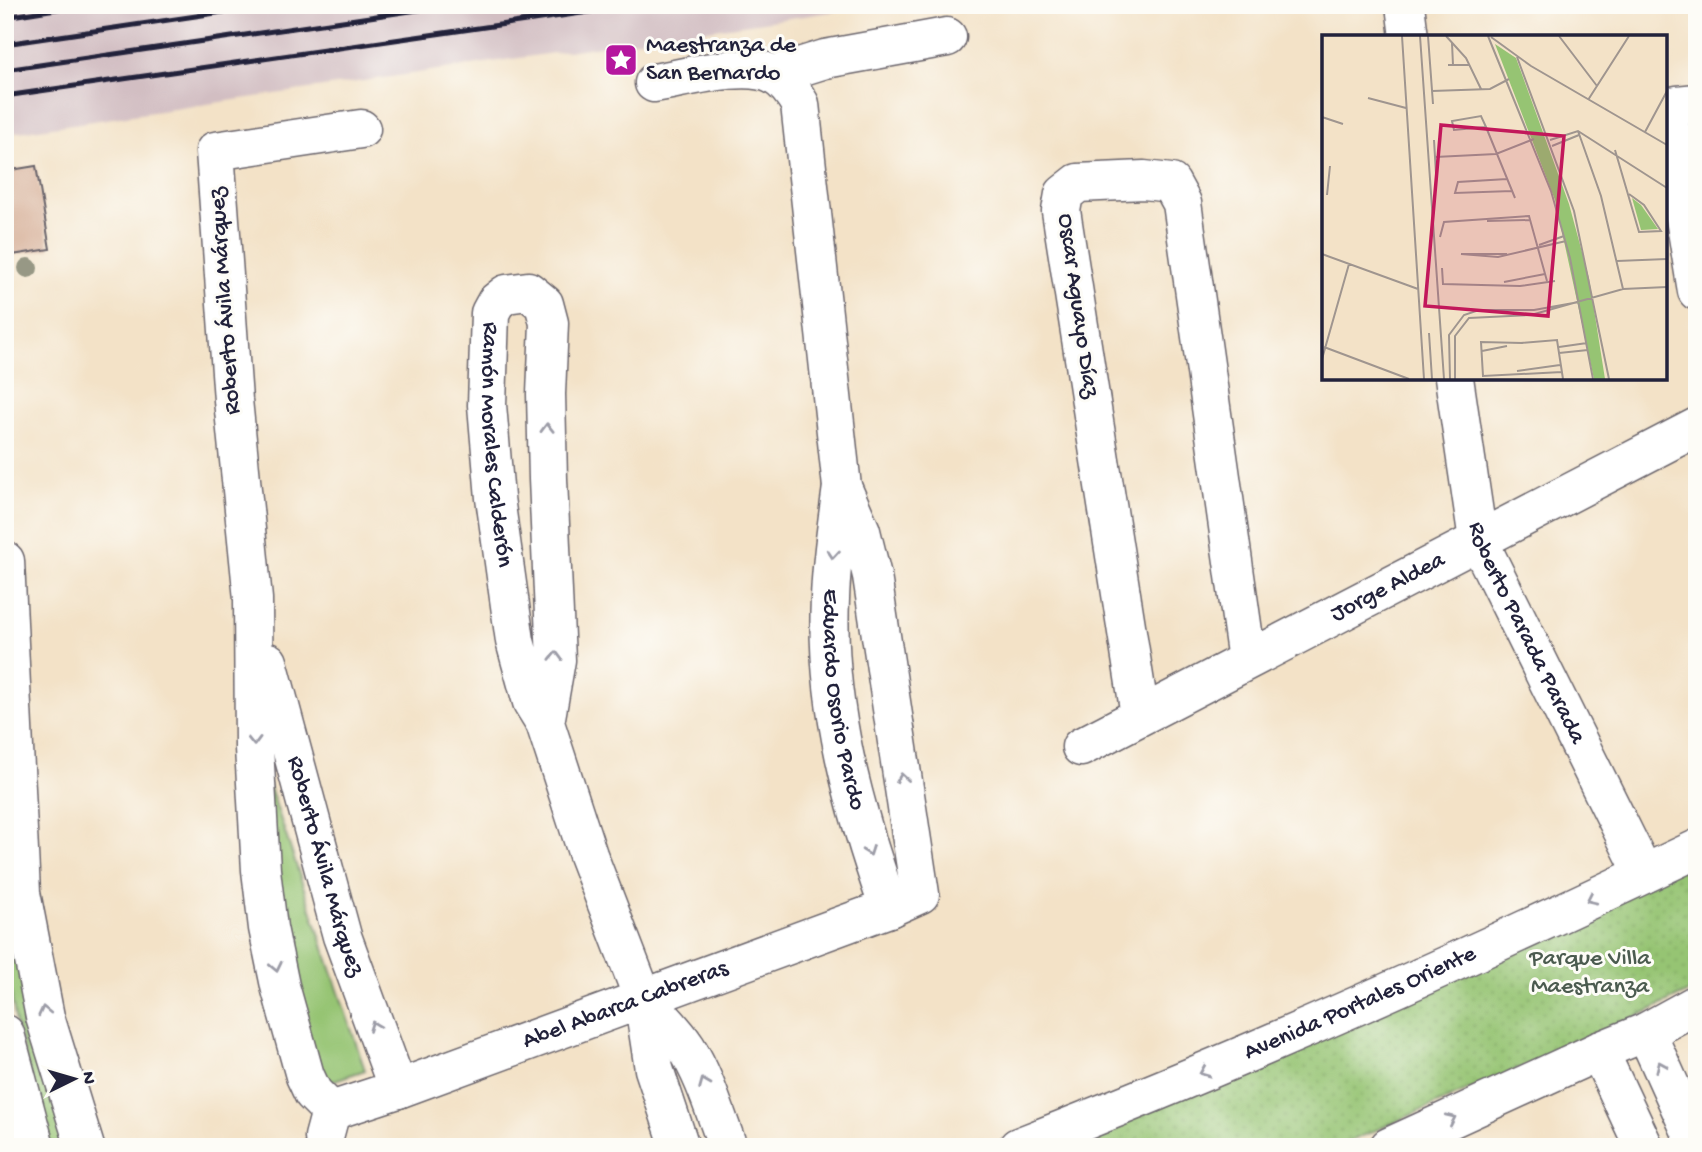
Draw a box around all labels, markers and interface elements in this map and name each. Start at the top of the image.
place label: Maestranza de San Bernardo [646,32,797,89]
inset map [1322,35,1667,380]
place icon: Maestranza de San Bernardo [602,41,640,79]
street label: Roberto Ávila Márquez [203,185,248,416]
street label: Oscar Aguayo Díaz [1050,212,1105,402]
street label: Ramón Morales Calderón [472,321,519,570]
one-way arrow [539,423,555,433]
street label: Roberto Parada Parada [1461,520,1592,750]
street label: Jorge Aldea [1326,546,1451,629]
one-way arrow [826,549,841,560]
street label: Eduardo Osorio Pardo [815,588,872,814]
one-way arrow [548,650,563,661]
one-way arrow [246,736,261,747]
street label: Roberto Ávila Márquez [280,753,371,982]
one-way arrow [895,772,910,784]
one-way arrow [860,845,874,857]
one-way arrow [1585,891,1598,905]
street label: Avenida Portales Oriente [1240,939,1481,1068]
park label: Parque Villa Maestranza [1528,945,1651,1002]
street label: Abel Abarca Cabreras [519,954,733,1056]
one-way arrow [268,961,282,973]
one-way arrow [38,1005,53,1017]
one-way arrow [368,1020,382,1032]
north arrow [38,1044,108,1114]
one-way arrow [1655,1061,1669,1073]
one-way arrow [1199,1063,1211,1077]
text: N [75,1071,99,1085]
one-way arrow [698,1078,712,1090]
one-way arrow [1444,1113,1457,1127]

